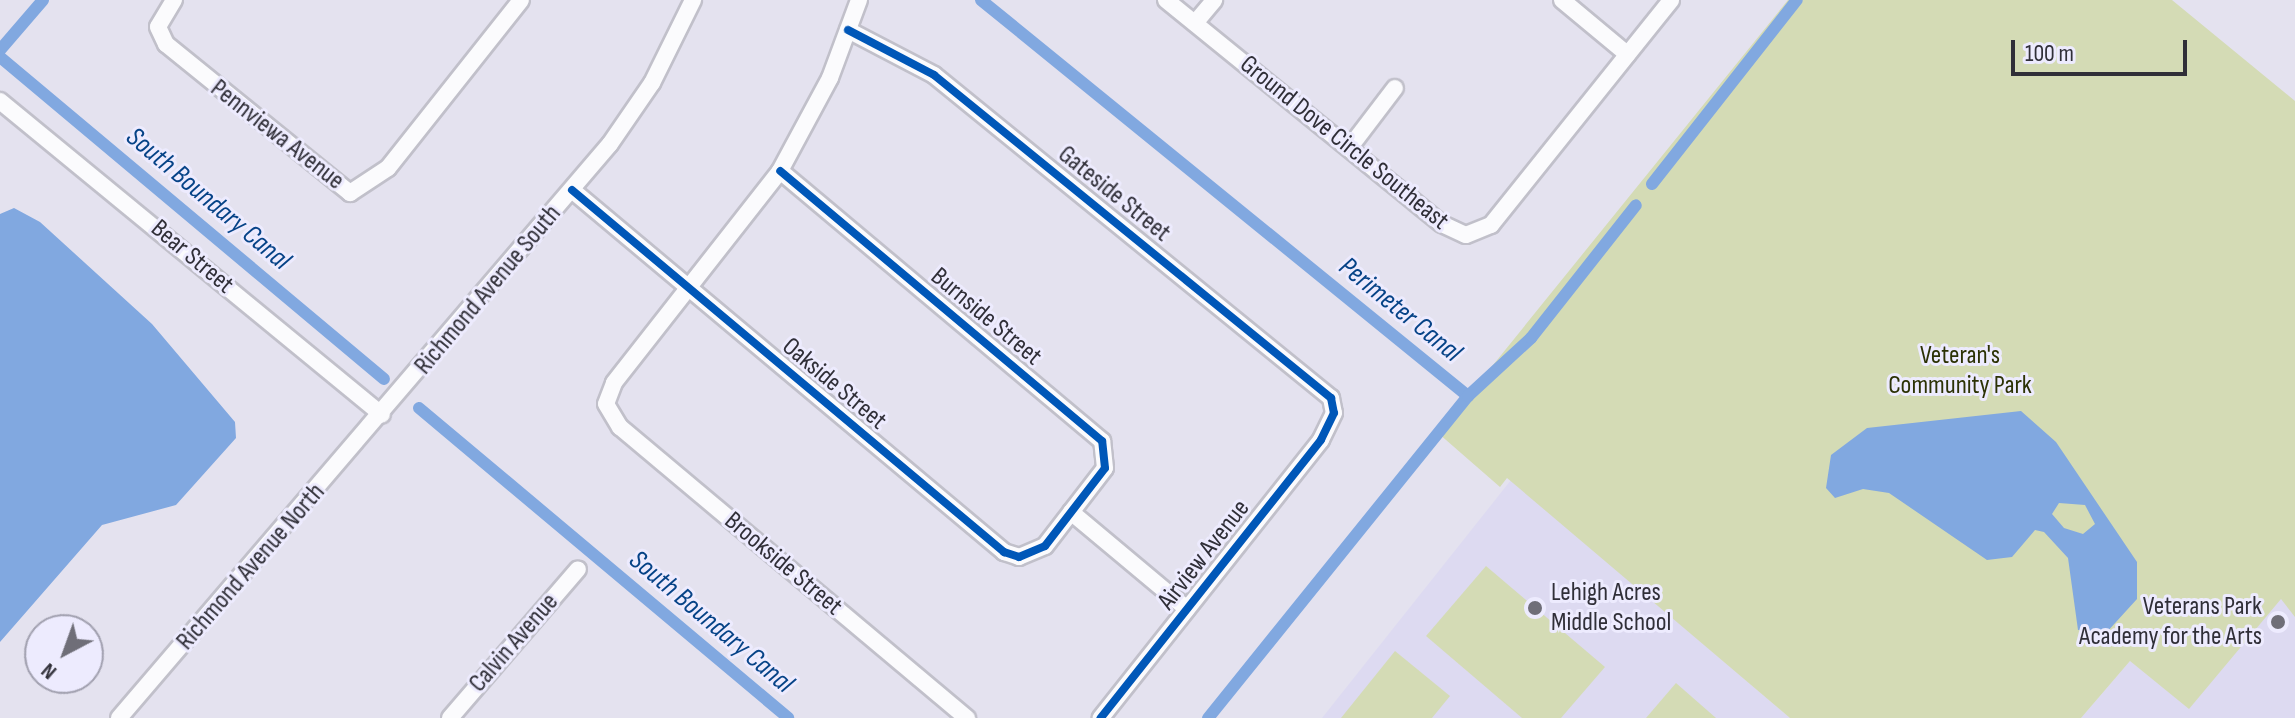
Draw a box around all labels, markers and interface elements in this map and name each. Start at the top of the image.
scale bar [2015,24,2191,74]
text: 100 m [2025,39,2074,68]
street label: Ground Dove Circle Southeast [1233,49,1455,237]
street label: Pennviewa Avenue [204,73,350,197]
water label: South Boundary Canal [119,120,297,278]
street label: Gateside Street [1052,139,1176,249]
street label: Richmond Avenue South [408,199,568,381]
street label: Bear Street [144,213,240,301]
water label: Perimeter Canal [1332,250,1468,370]
street label: Burnside Street [924,262,1048,372]
street label: Oakside Street [775,331,893,437]
park label: Veteran's Community Park [1888,340,2032,402]
street label: Richmond Avenue North [170,477,332,657]
street label: Airview Avenue [1151,494,1257,616]
street label: Brookside Street [718,506,848,622]
water label: South Boundary Canal [622,543,800,701]
place label: Lehigh Acres Middle School [1551,577,1671,638]
street label: Calvin Avenue [463,587,565,699]
place label: Veterans Park Academy for the Arts [2079,591,2262,652]
marker: Lehigh Acres Middle School [1526,599,1544,617]
marker: Veterans Park Academy for the Arts [2269,613,2287,631]
north arrow [24,614,104,694]
text: N [36,657,63,685]

